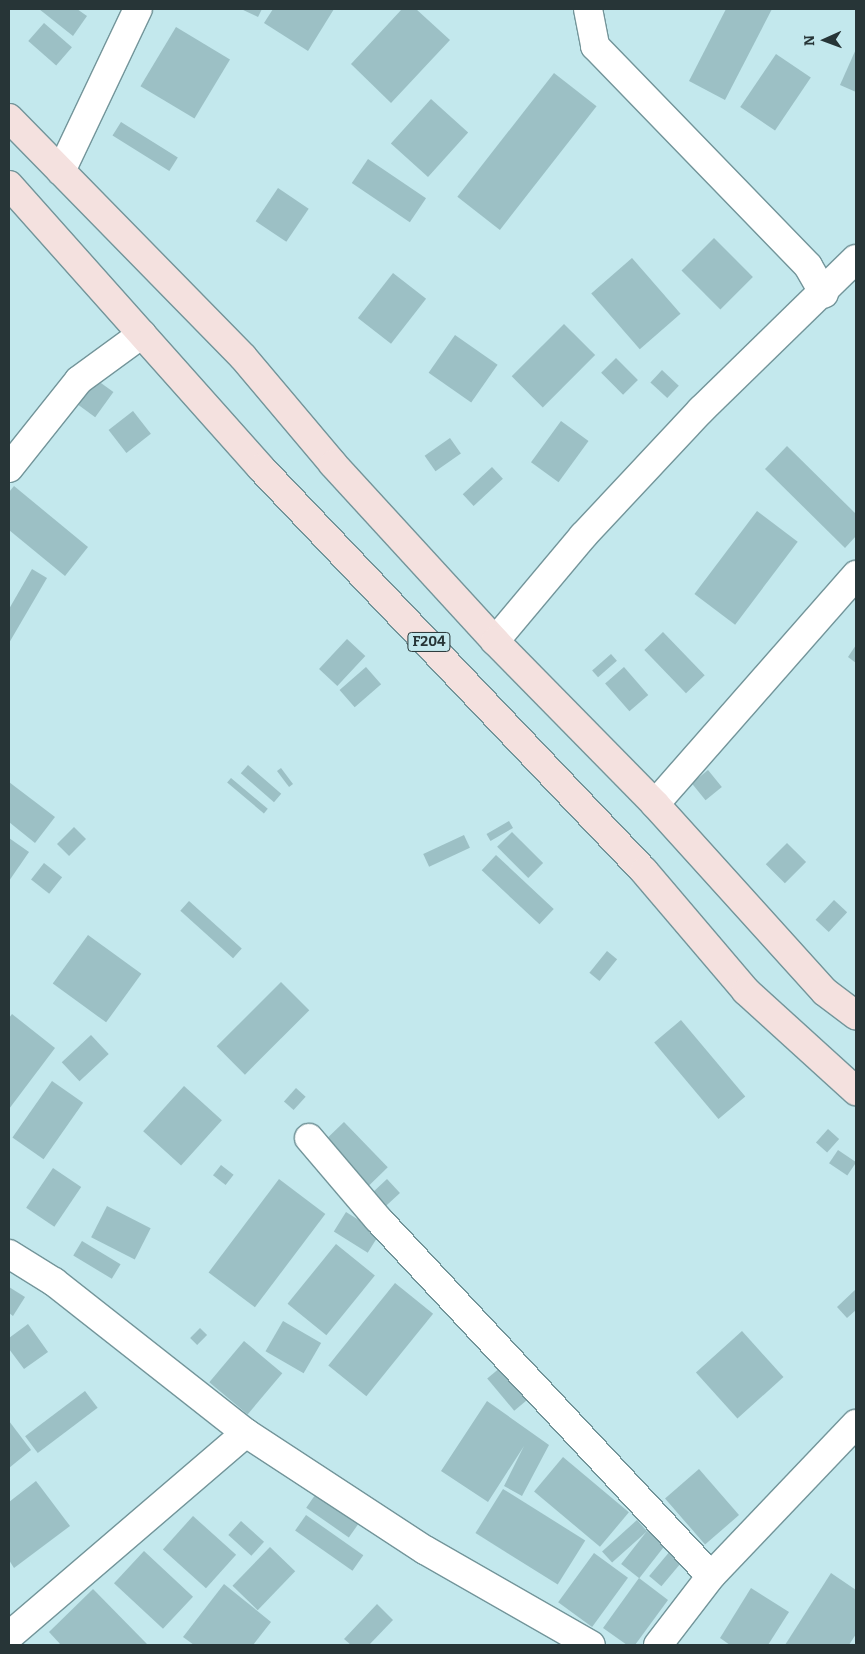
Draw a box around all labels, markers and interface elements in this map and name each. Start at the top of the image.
north arrow [800,15,850,65]
text: N [801,35,818,46]
road number: F204 [406,630,452,654]

